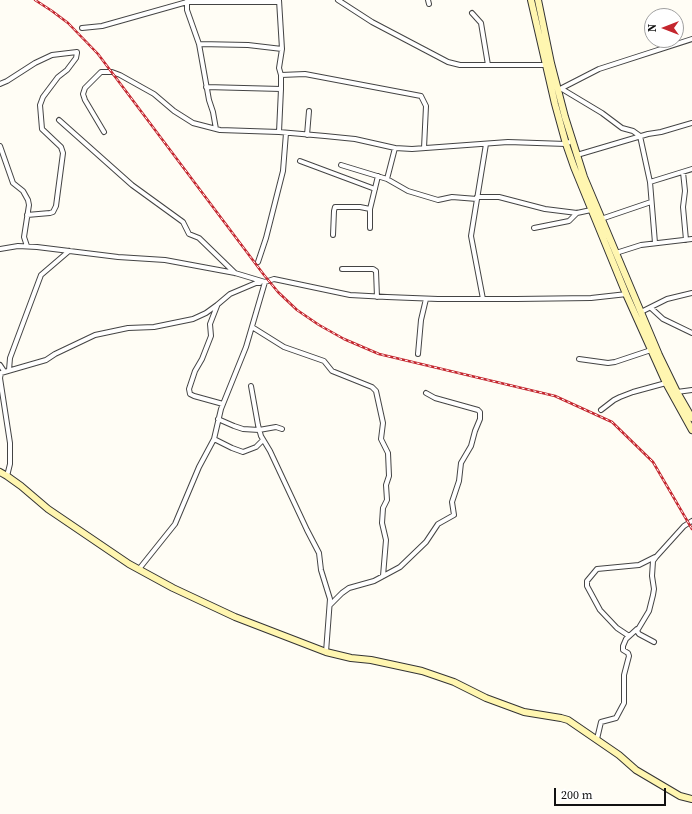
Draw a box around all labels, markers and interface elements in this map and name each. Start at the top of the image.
north arrow [644,8,684,48]
text: N [645,24,660,32]
scale bar [556,780,668,806]
text: 200 m [561,787,593,803]

